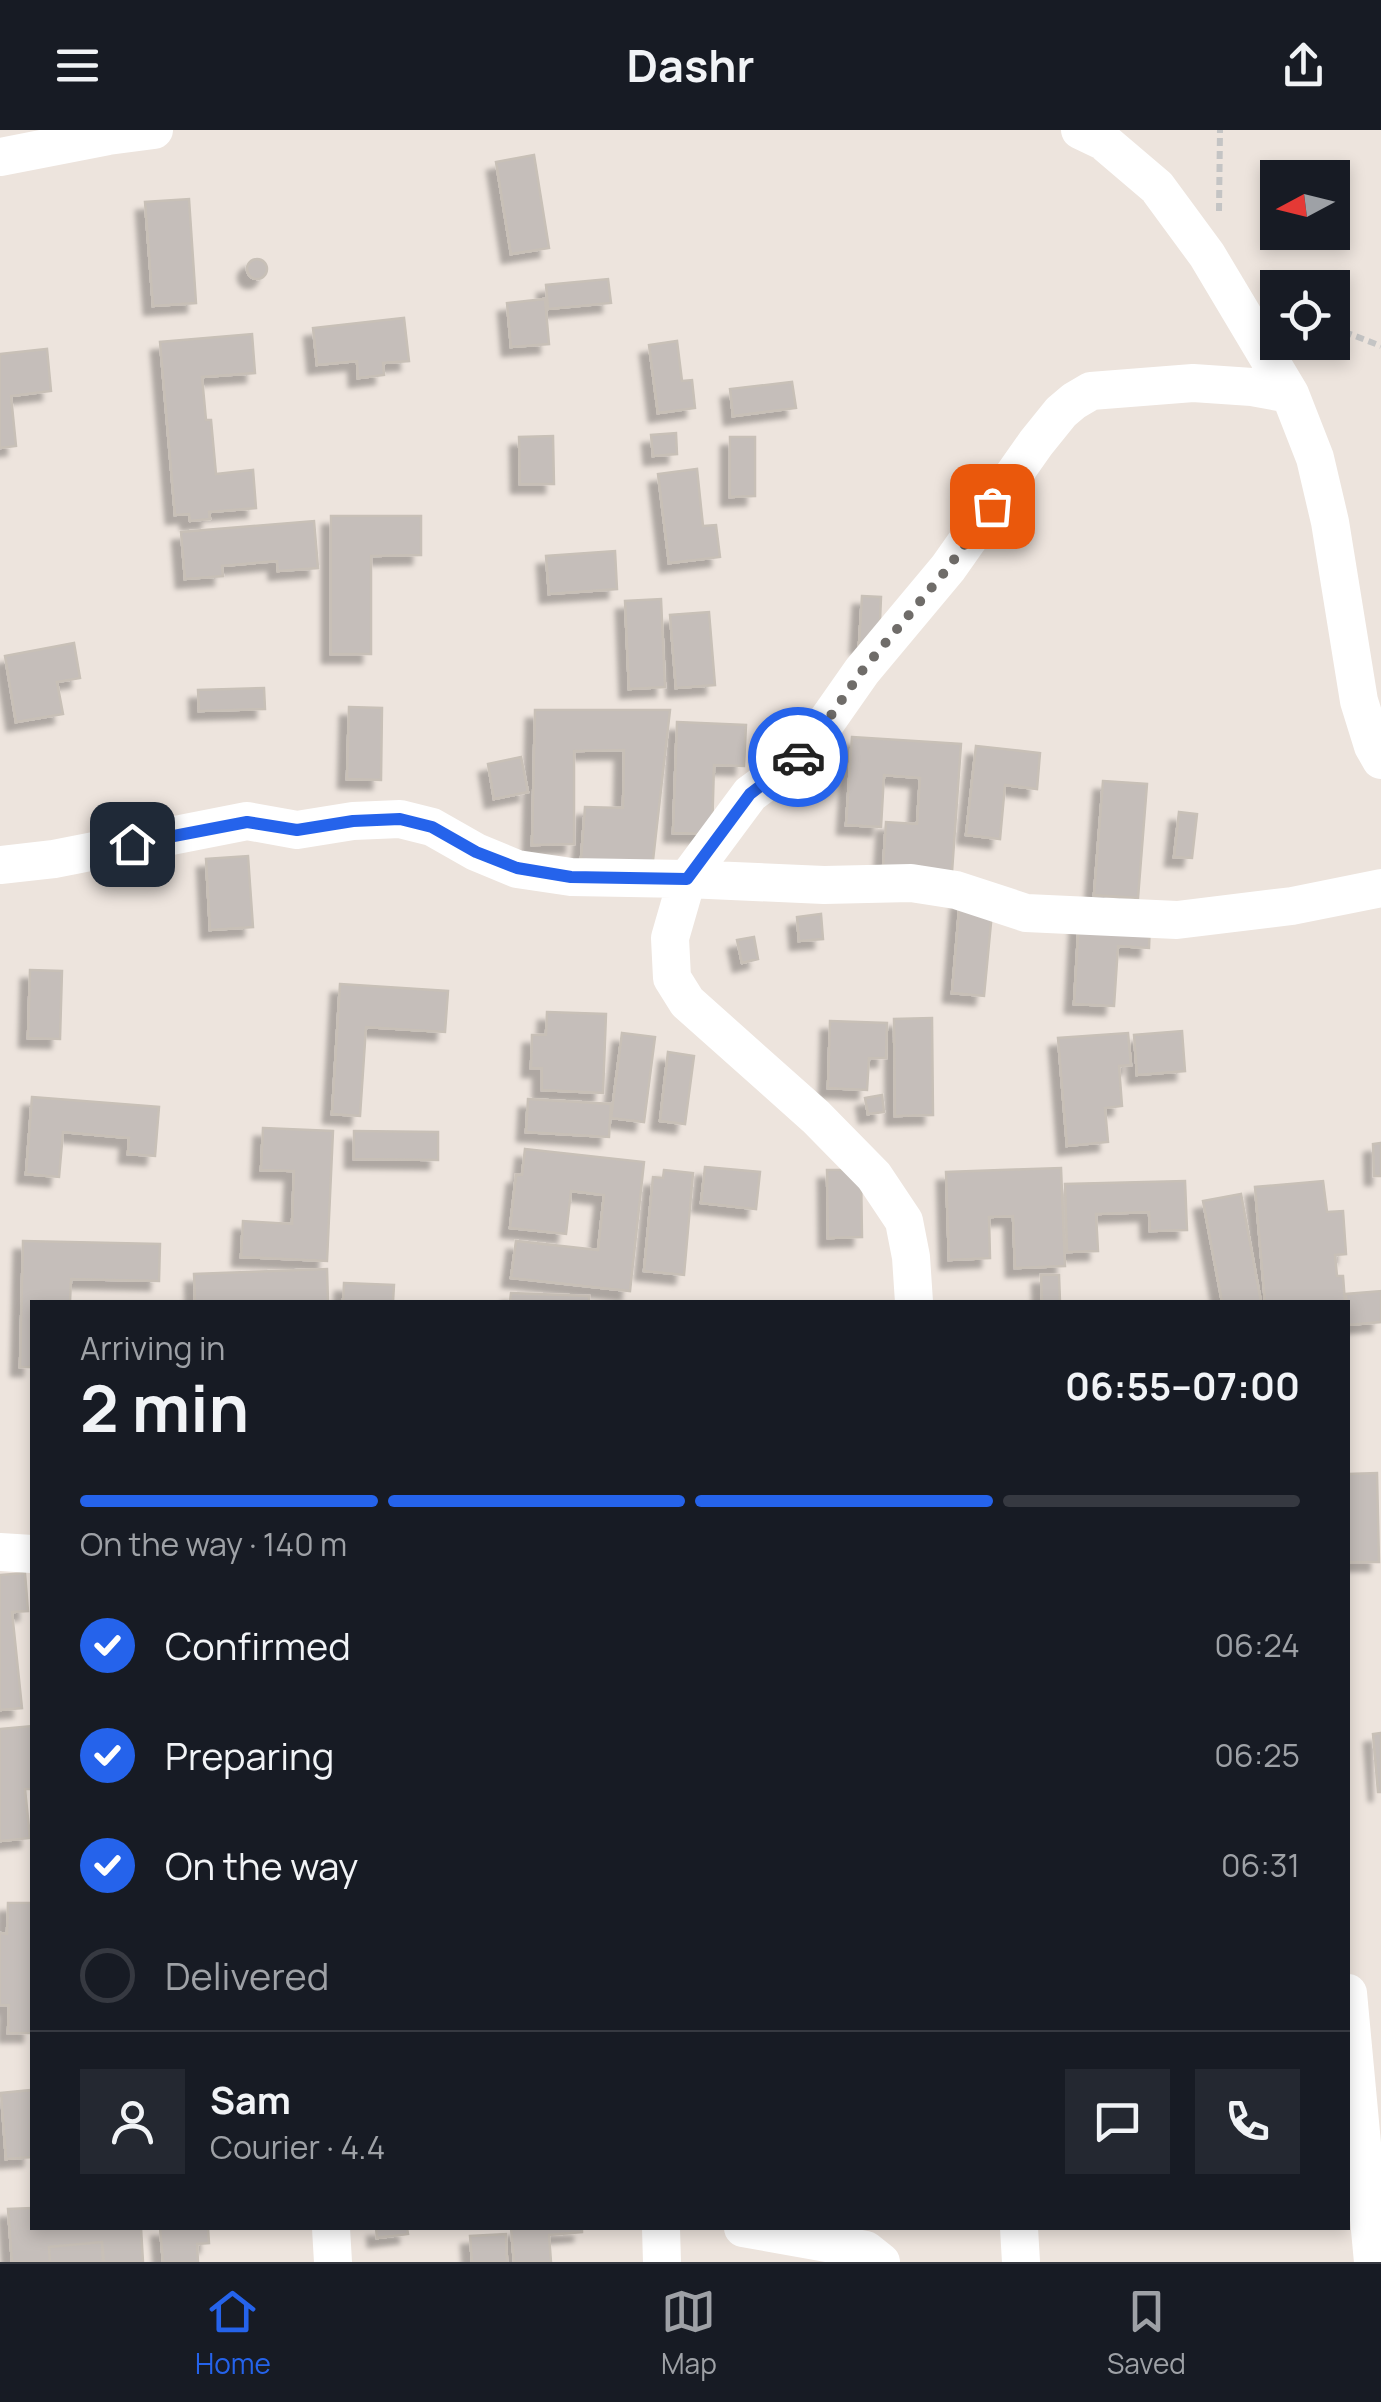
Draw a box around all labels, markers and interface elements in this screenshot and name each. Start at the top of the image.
text: Dashr [627,34,754,96]
icon: menu [50,38,105,93]
icon: share [1276,38,1331,93]
north arrow [1260,160,1350,250]
map controls [1260,160,1350,360]
button: locate [1260,270,1350,360]
pin [950,464,1035,549]
icon: bag [965,479,1020,534]
courier [748,707,848,807]
icon: car [771,730,826,785]
pin [90,802,175,887]
icon: home [105,817,160,872]
text: Arriving in [80,1326,225,1370]
text: 06:55–07:00 [1065,1359,1300,1411]
text: 2 min [80,1363,249,1452]
text: On the way · 140 m [80,1522,347,1566]
icon: check [80,1618,135,1673]
text: Confirmed [165,1619,351,1671]
text: 06:24 [1215,1623,1300,1667]
icon: check [80,1728,135,1783]
text: Preparing [165,1729,334,1781]
text: 06:25 [1214,1733,1300,1777]
icon: check [80,1838,135,1893]
text: On the way [165,1839,358,1891]
text: 06:31 [1221,1843,1300,1887]
text: Delivered [165,1949,329,2001]
button: person [80,2069,185,2174]
button: chat [1065,2069,1170,2174]
button: phone [1195,2069,1300,2174]
text: Sam [210,2073,291,2125]
text: Courier · 4.4 [210,2125,385,2169]
tab: Home [195,2284,271,2382]
tab: Map [661,2284,717,2382]
tab: Saved [1107,2284,1186,2382]

